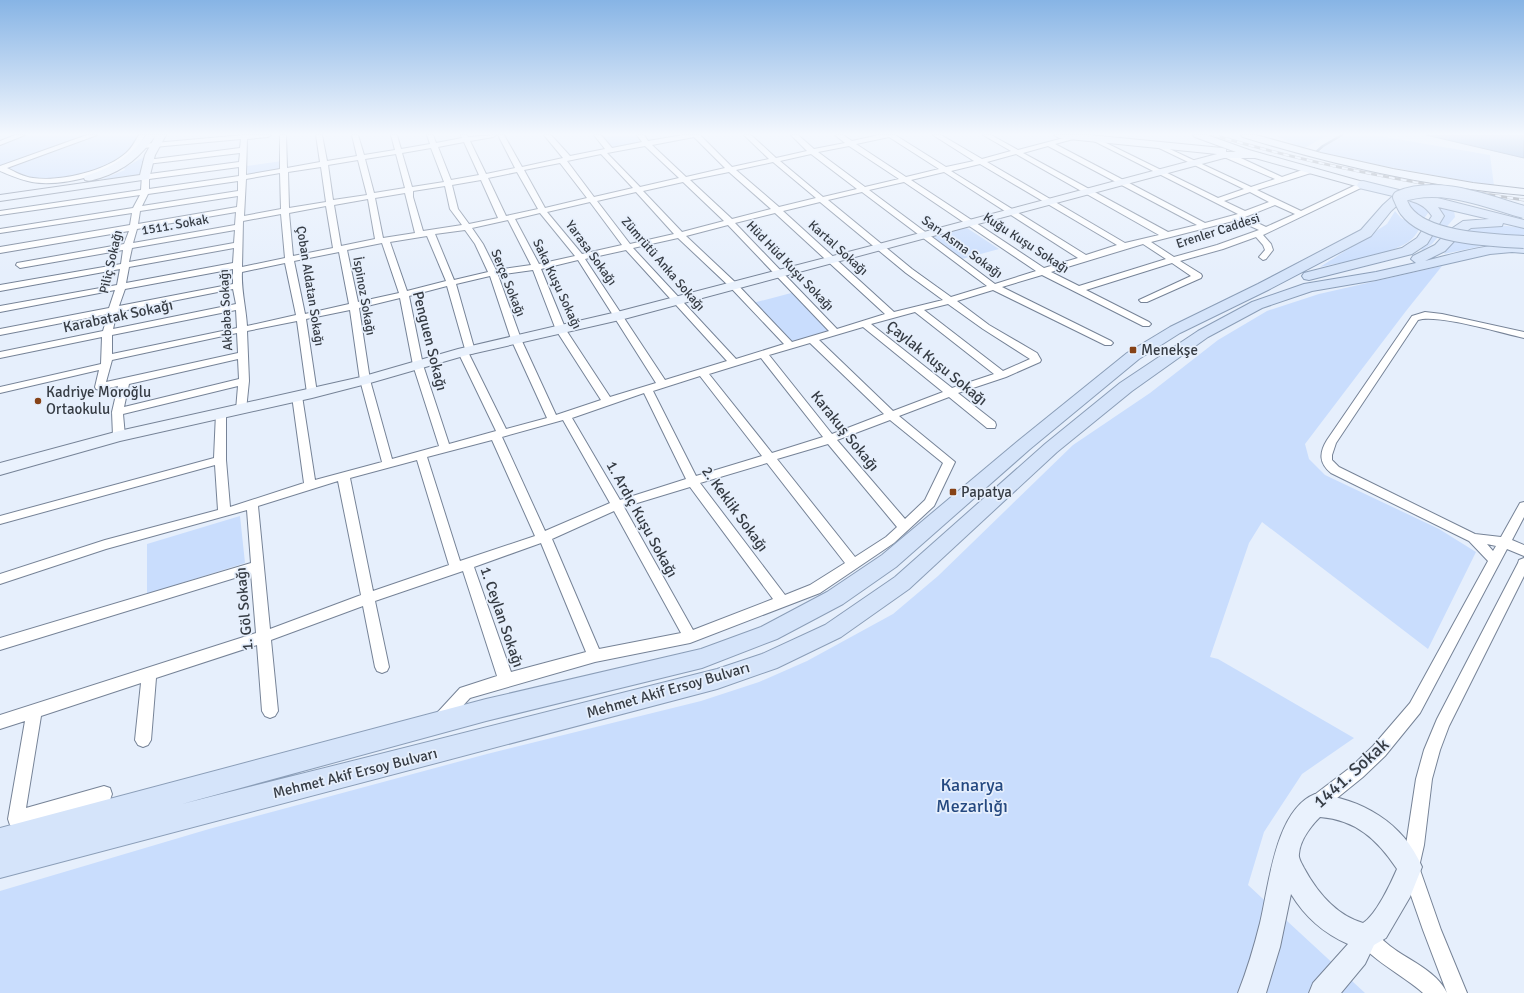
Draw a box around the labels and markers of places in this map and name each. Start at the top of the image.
place label: Menekşe [1141,341,1198,359]
marker: Menekşe [1128,345,1138,355]
place label: Kadriye Moroğlu Ortaokulu [46,383,151,418]
marker: Kadriye Moroğlu Ortaokulu [33,396,43,406]
place label: Papatya [961,483,1012,501]
marker: Papatya [948,487,958,497]

